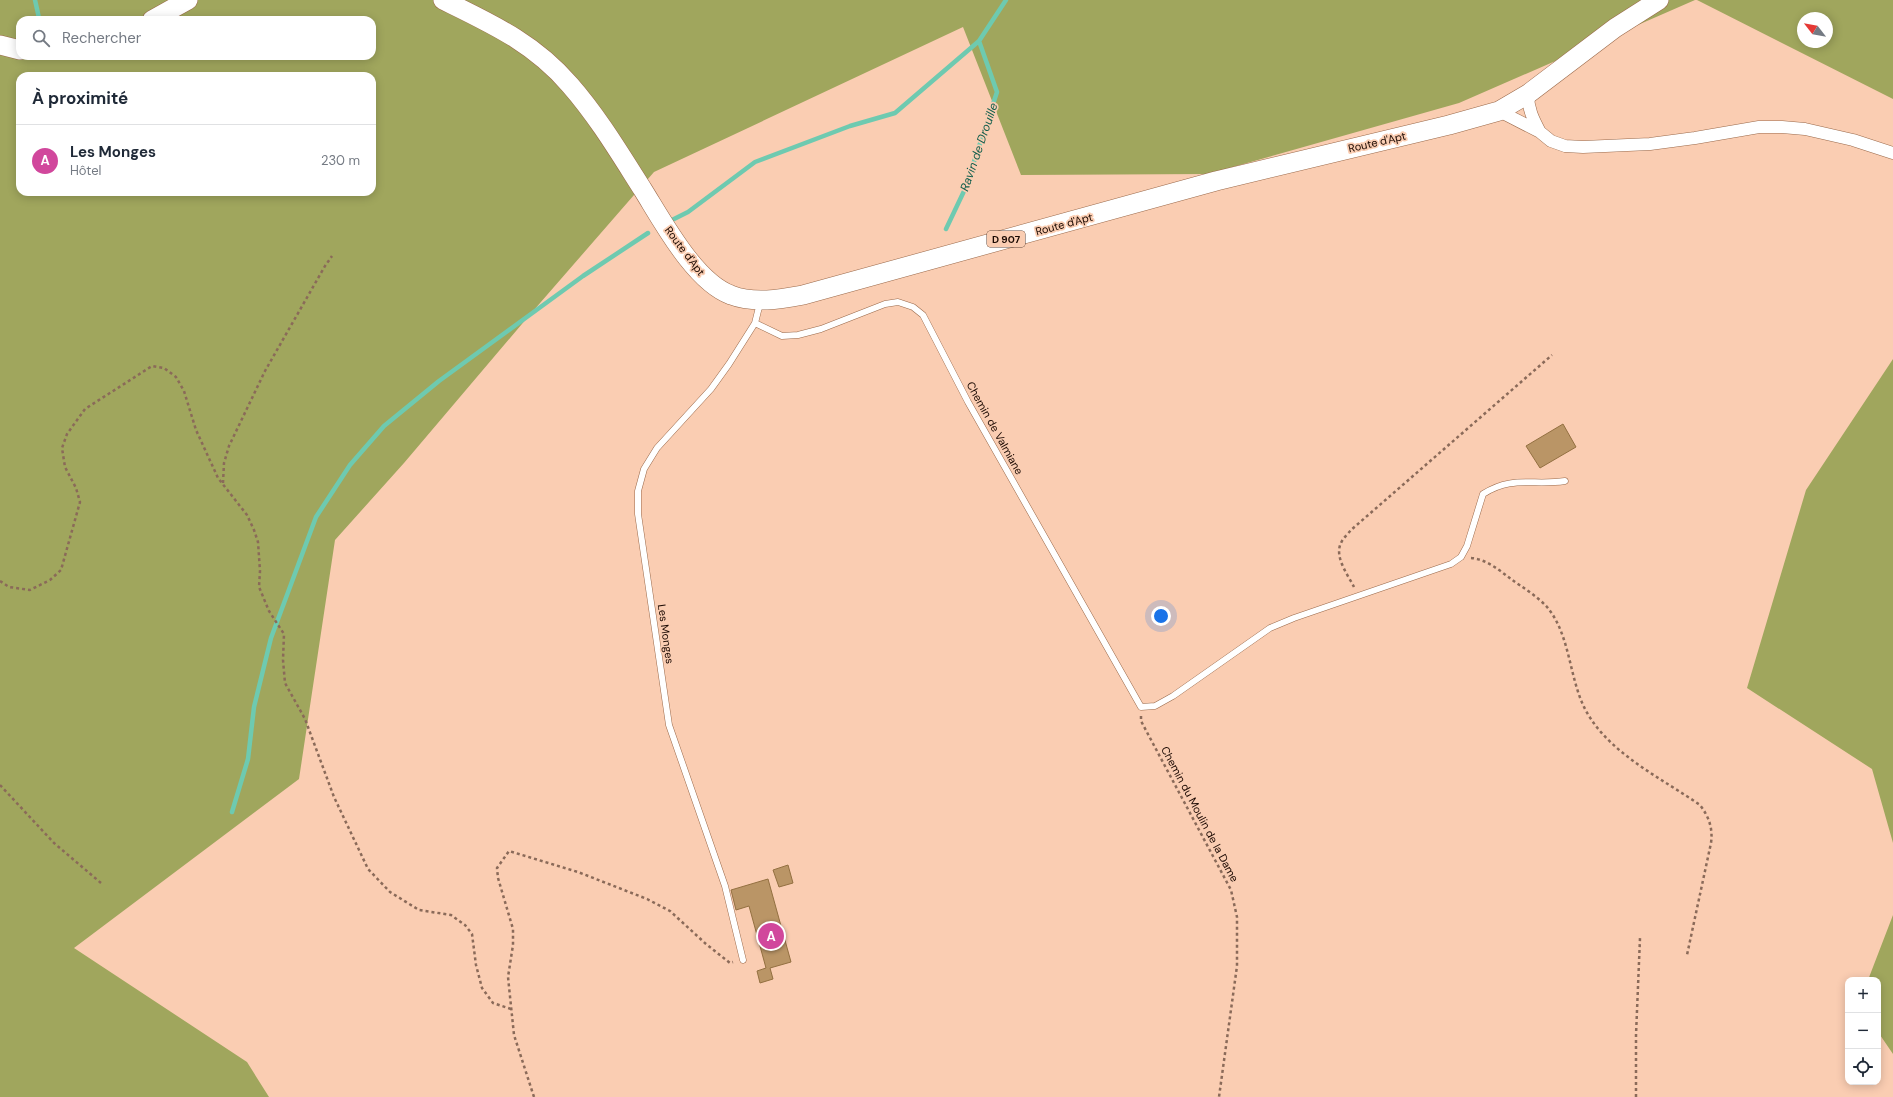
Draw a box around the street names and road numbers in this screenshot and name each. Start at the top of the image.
street label: Route d'Apt [1347,129,1407,155]
street label: Route d'Apt [1034,210,1094,238]
street label: Route d'Apt [662,223,708,279]
road number: D 907 [987,231,1025,247]
street label: Chemin de Valmiane [964,379,1026,477]
street label: Les Monges [655,603,677,665]
street label: Chemin du Moulin de la Dame [1158,744,1242,884]

